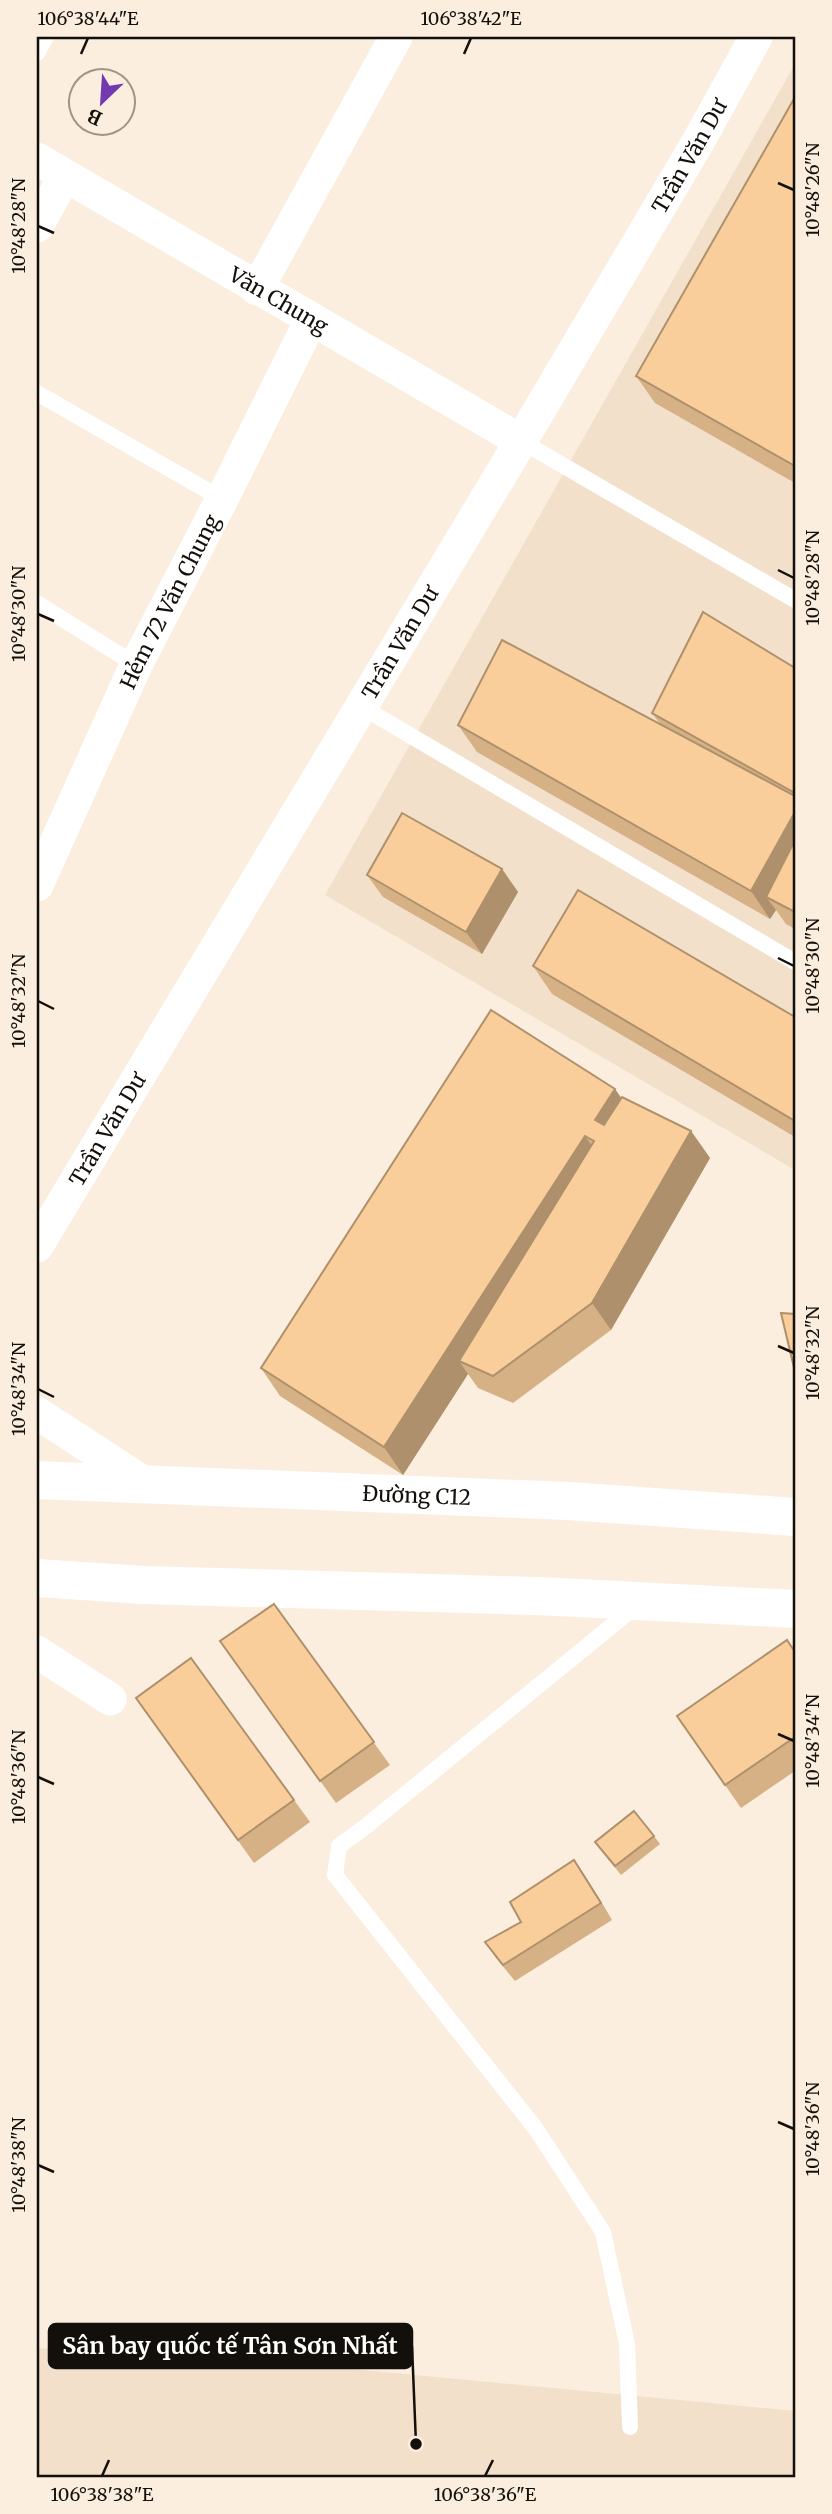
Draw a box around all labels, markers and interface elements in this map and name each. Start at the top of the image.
text: 106°38'44"E [38,7,139,30]
text: 106°38'42"E [420,7,522,30]
north arrow [66,66,136,136]
street label: Trần Văn Dư [645,93,733,218]
text: B [84,104,106,131]
text: 10°48'26"N [801,143,824,237]
text: 10°48'28"N [7,178,30,274]
street label: Văn Chung [224,260,334,340]
street label: Hẻm 72 Văn Chung [114,509,225,693]
text: 10°48'28"N [801,530,824,626]
text: 10°48'30"N [7,566,30,662]
street label: Trần Văn Dư [355,580,445,704]
text: 10°48'30"N [801,918,824,1014]
text: 10°48'32"N [7,954,30,1048]
street label: Trần Văn Dư [63,1067,152,1191]
text: 10°48'32"N [801,1306,824,1400]
text: 10°48'34"N [7,1342,30,1436]
street label: Đường C12 [362,1479,472,1511]
text: 10°48'34"N [801,1694,824,1788]
text: 10°48'36"N [7,1730,30,1824]
text: 10°48'36"N [801,2082,824,2176]
text: 10°48'38"N [7,2117,30,2213]
callout: Sân bay quốc tế Tân Sơn Nhất [49,2324,412,2368]
text: Sân bay quốc tế Tân Sơn Nhất [62,2331,398,2360]
text: 106°38'38"E [50,2483,154,2506]
text: 106°38'36"E [434,2483,537,2506]

